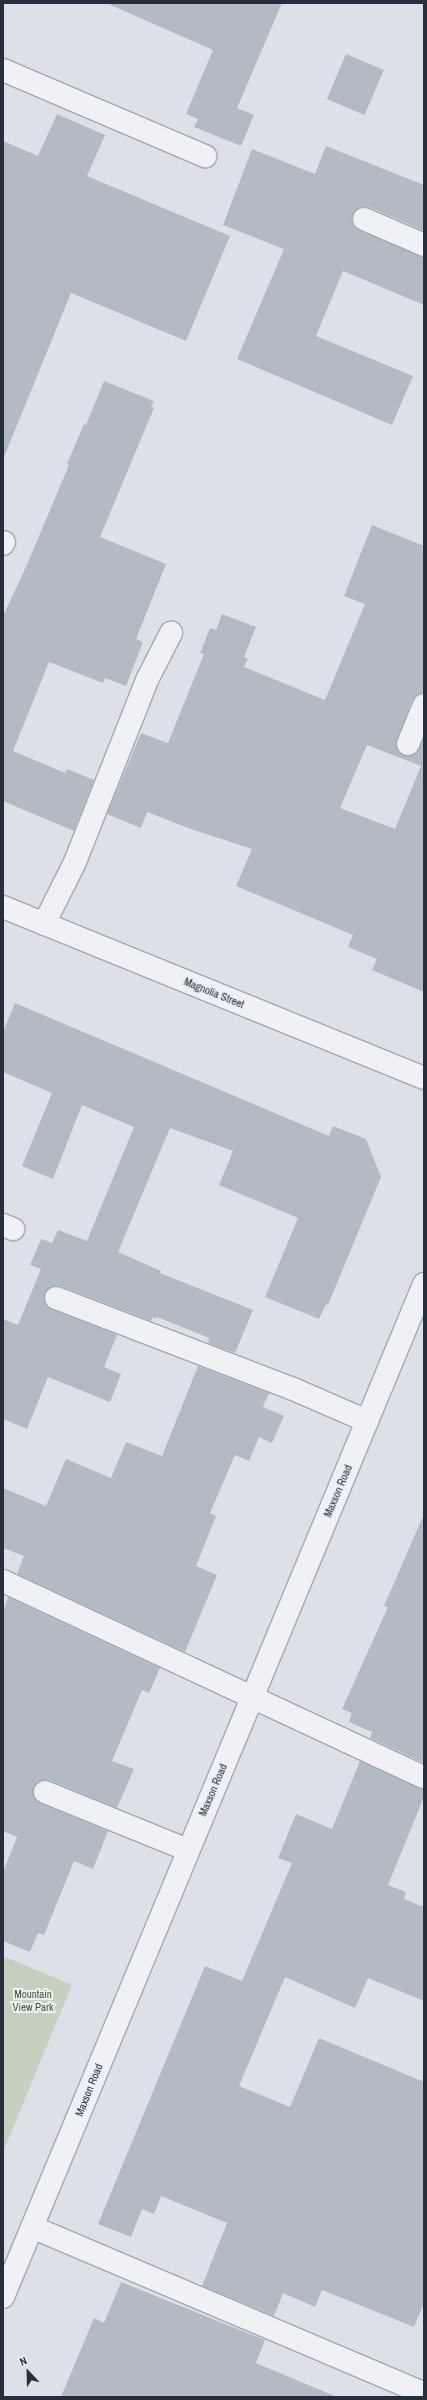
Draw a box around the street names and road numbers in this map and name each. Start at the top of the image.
street label: Magnolia Street [182,975,246,1011]
street label: Maxson Road [321,1463,355,1519]
street label: Maxson Road [196,1762,230,1818]
street label: Maxson Road [72,2062,106,2118]

